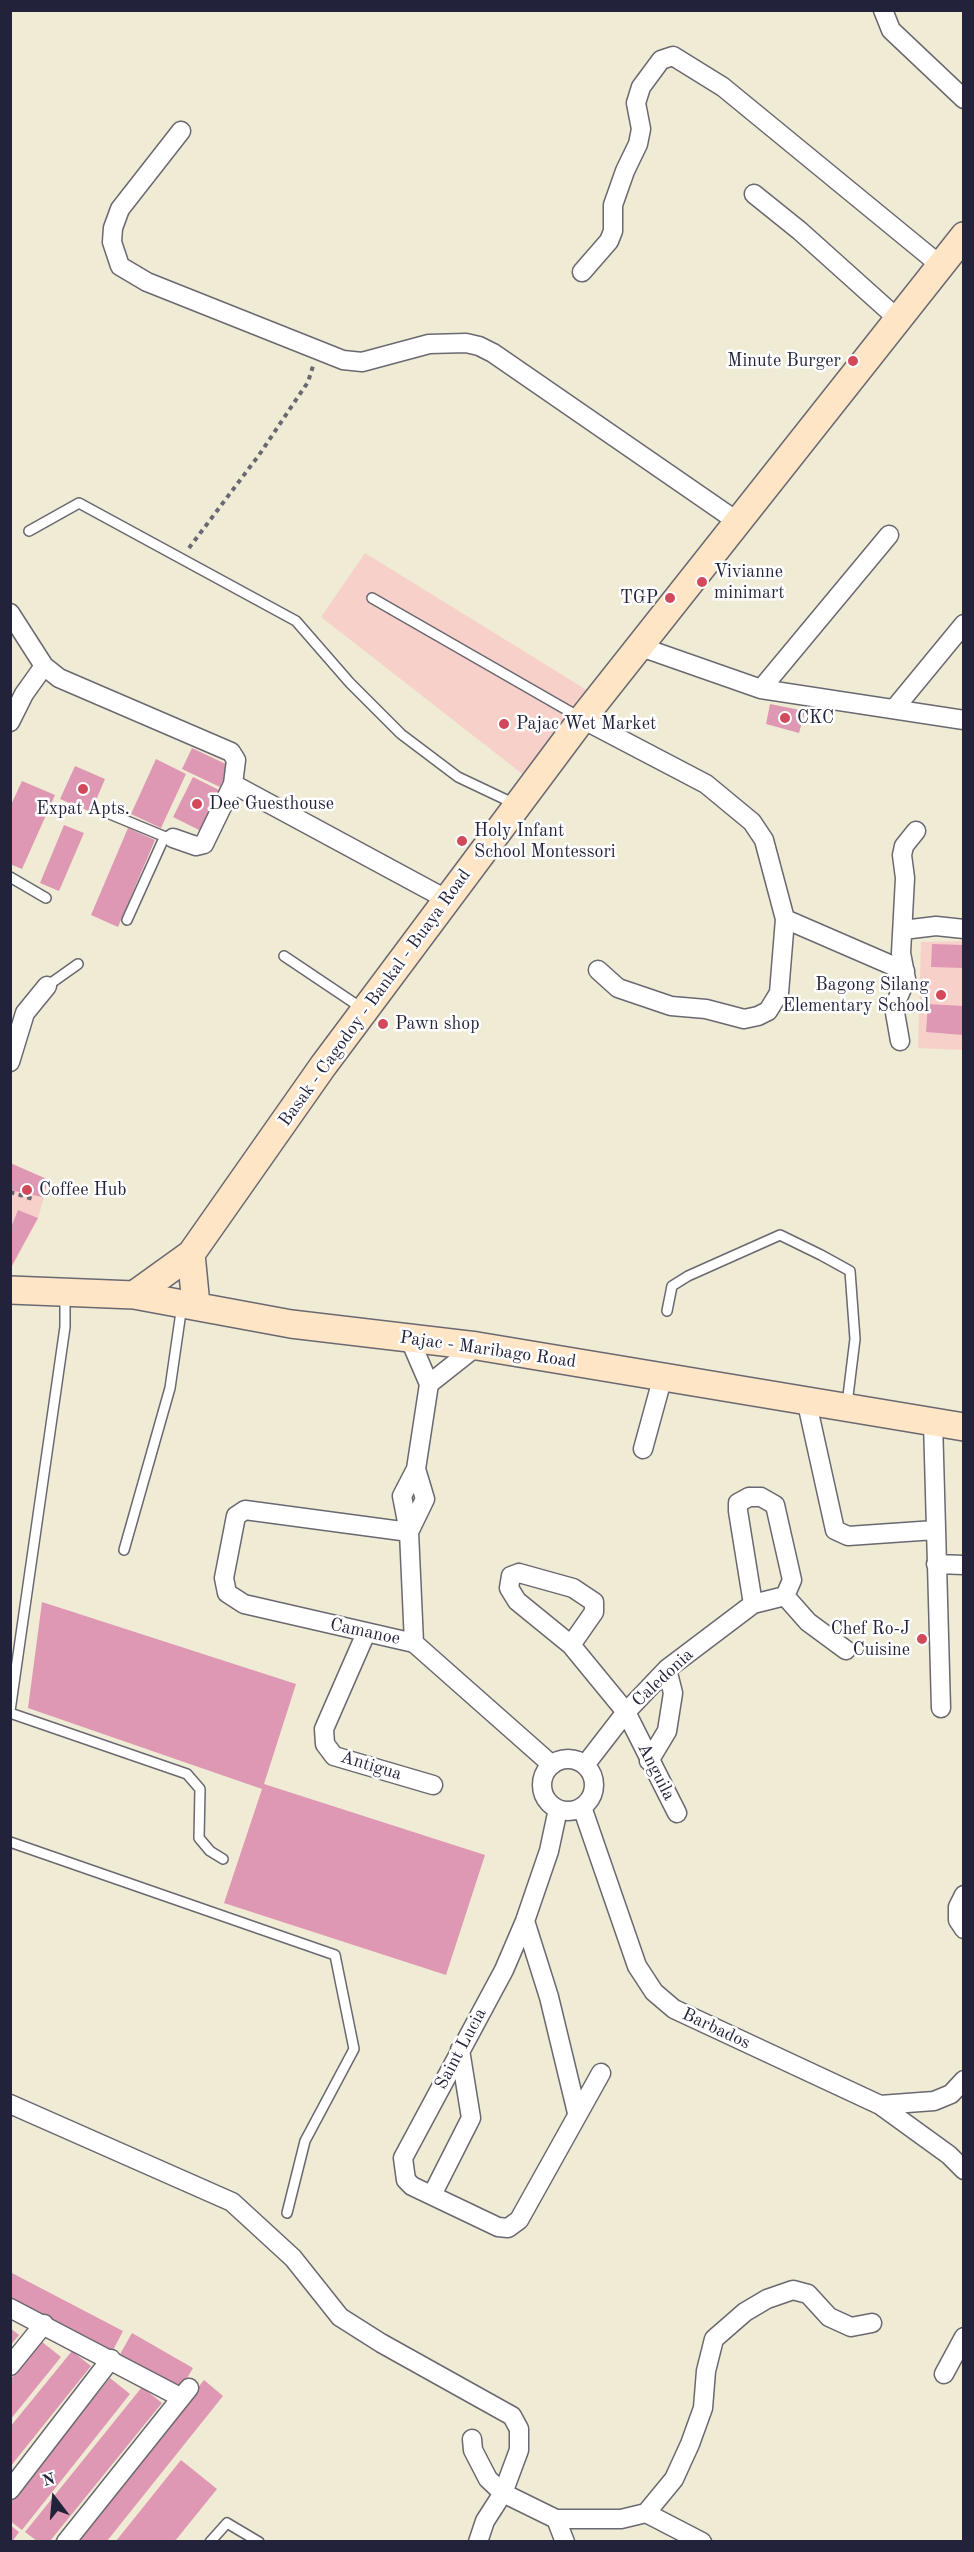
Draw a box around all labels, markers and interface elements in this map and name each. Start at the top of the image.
place label: Minute Burger [727,350,841,372]
marker: Minute Burger [846,354,860,368]
place label: Vivianne minimart [714,561,785,604]
marker: Vivianne minimart [695,575,709,589]
place label: TGP [620,587,658,609]
marker: TGP [663,591,677,605]
place label: CKC [797,707,834,729]
marker: CKC [778,711,792,725]
place label: Pajac Wet Market [516,713,656,735]
marker: Pajac Wet Market [497,717,511,731]
marker: Expat Apts. [76,782,90,796]
place label: Dee Guesthouse [209,793,334,815]
marker: Dee Guesthouse [190,797,204,811]
place label: Expat Apts. [36,798,130,820]
place label: Holy Infant School Montessori [474,820,616,862]
marker: Holy Infant School Montessori [455,834,469,848]
street label: Basak - Cagodoy - Bankal - Buaya Road [274,865,476,1131]
place label: Bagong Silang Elementary School [782,974,929,1016]
marker: Bagong Silang Elementary School [934,988,948,1002]
place label: Pawn shop [395,1013,479,1035]
marker: Pawn shop [376,1017,390,1031]
place label: Coffee Hub [39,1179,126,1201]
marker: Coffee Hub [20,1183,34,1197]
street label: Pajac - Maribago Road [399,1327,577,1373]
street label: Camanoe [328,1614,402,1650]
place label: Chef Ro-J Cuisine [831,1618,910,1660]
marker: Chef Ro-J Cuisine [915,1632,929,1646]
street label: Caledonia [628,1644,698,1712]
street label: Anguila [632,1740,680,1804]
street label: Antigua [338,1746,404,1786]
street label: Barbados [678,2004,754,2054]
street label: Saint Lucia [431,2005,491,2093]
north arrow [24,2468,84,2528]
text: N [41,2471,57,2490]

